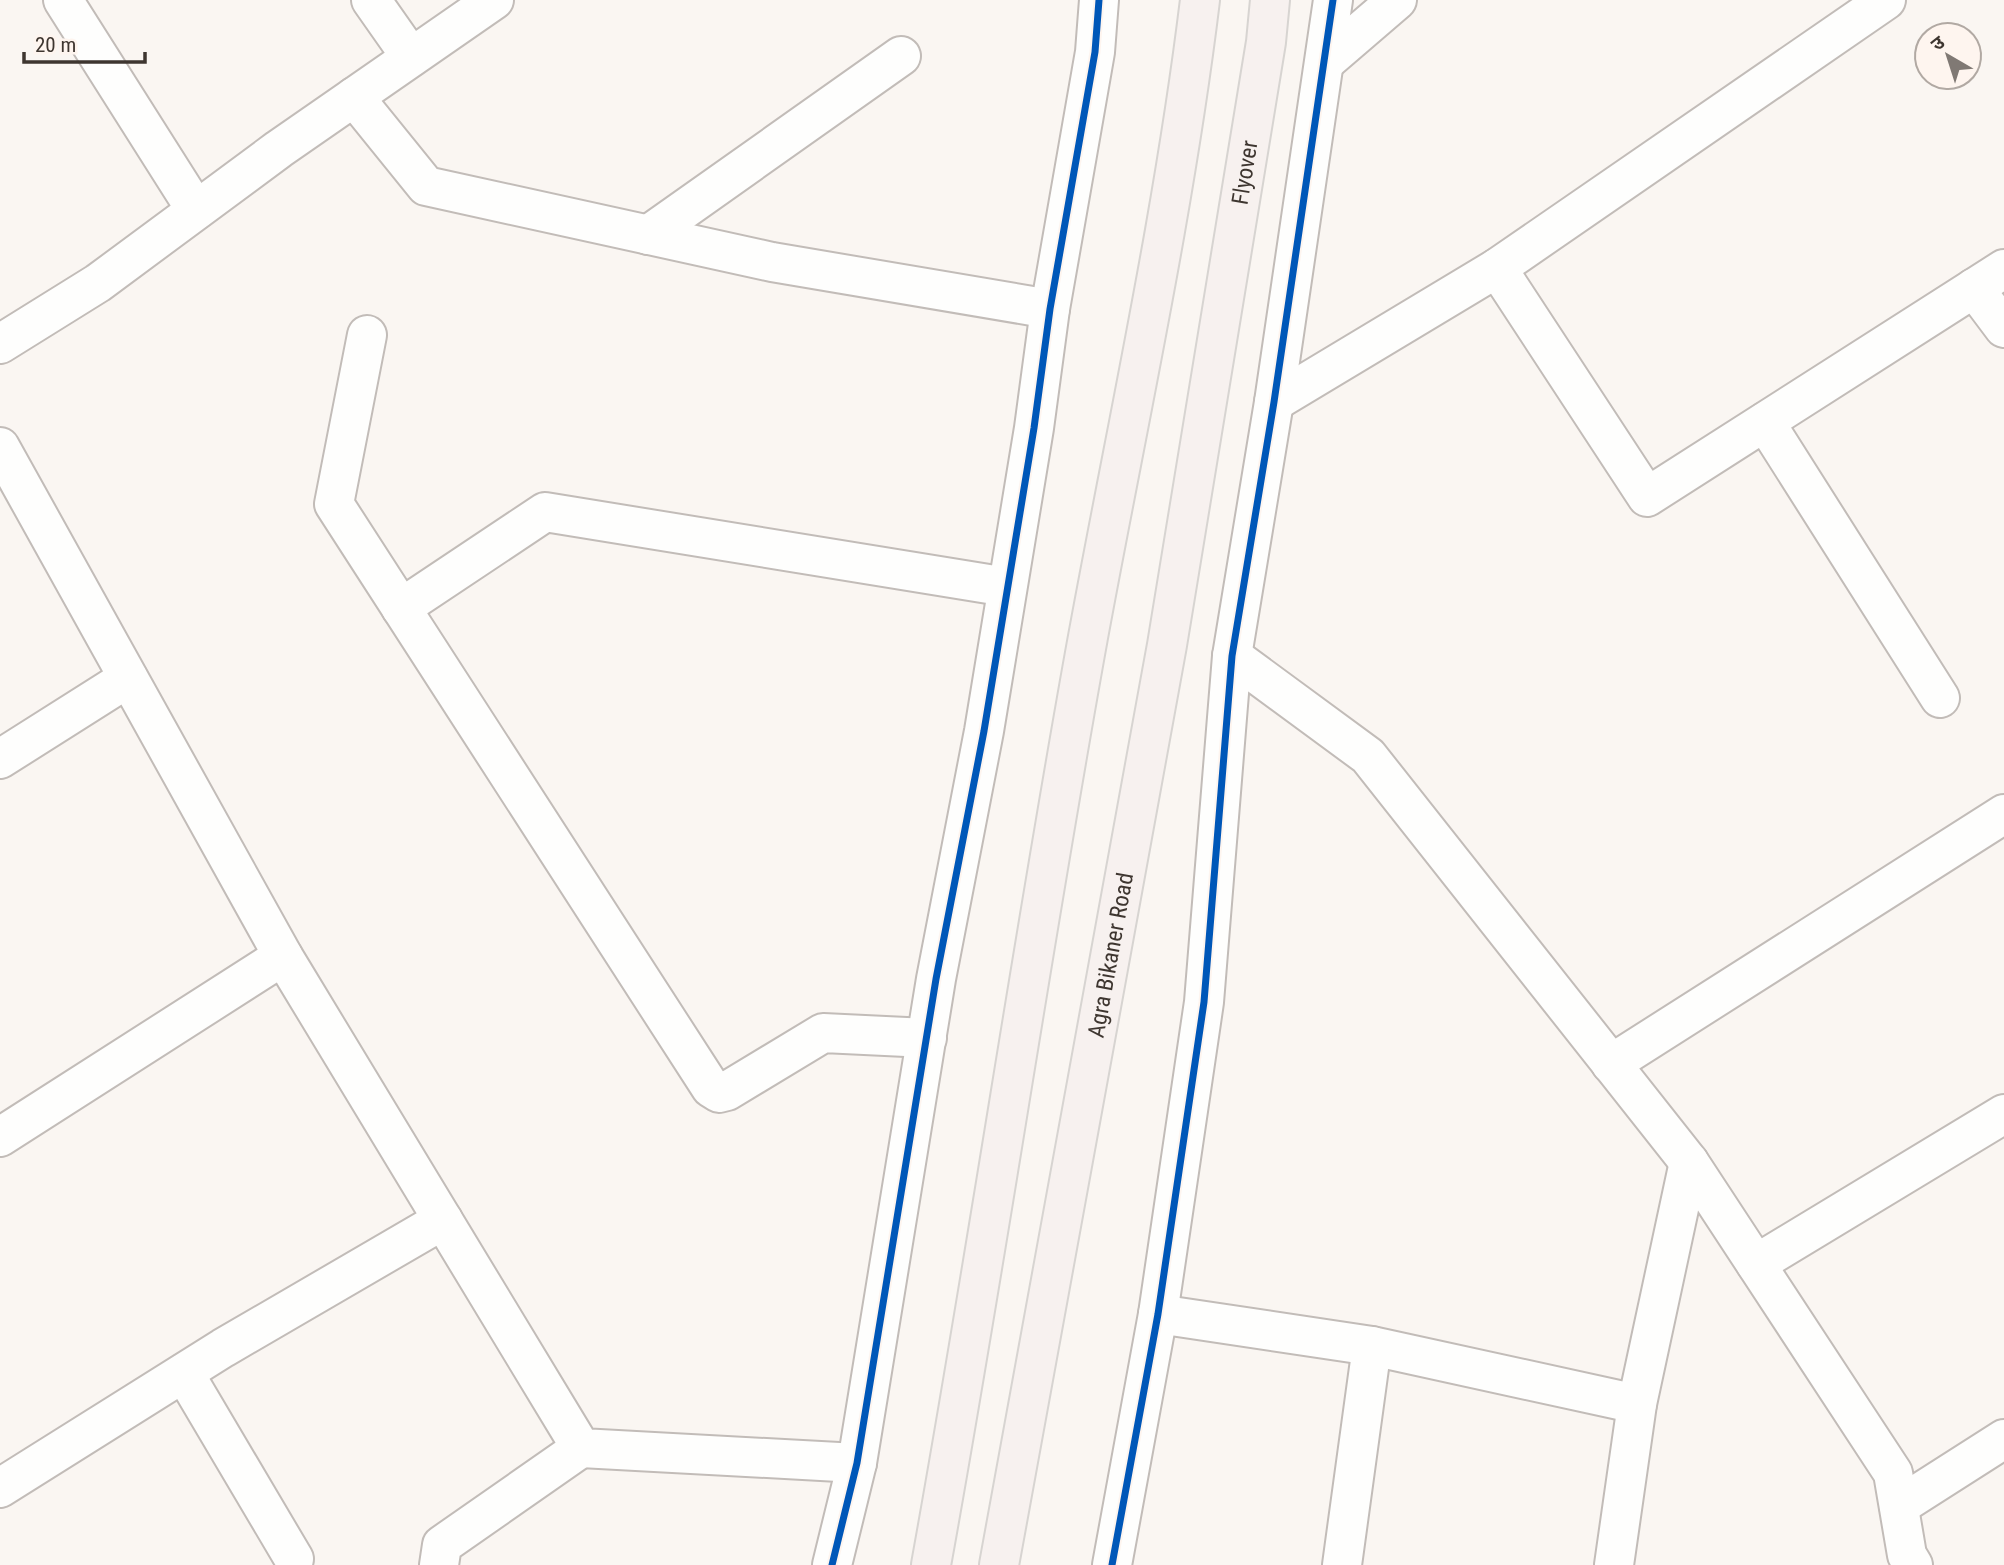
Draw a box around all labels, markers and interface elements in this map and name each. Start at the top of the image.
scale bar [24,21,145,65]
north arrow [1913,21,1983,91]
text: उ [1926,30,1950,56]
text: 20 m [35,33,76,57]
street label: Flyover [1226,138,1263,207]
street label: Agra Bikaner Road [1082,870,1139,1040]

